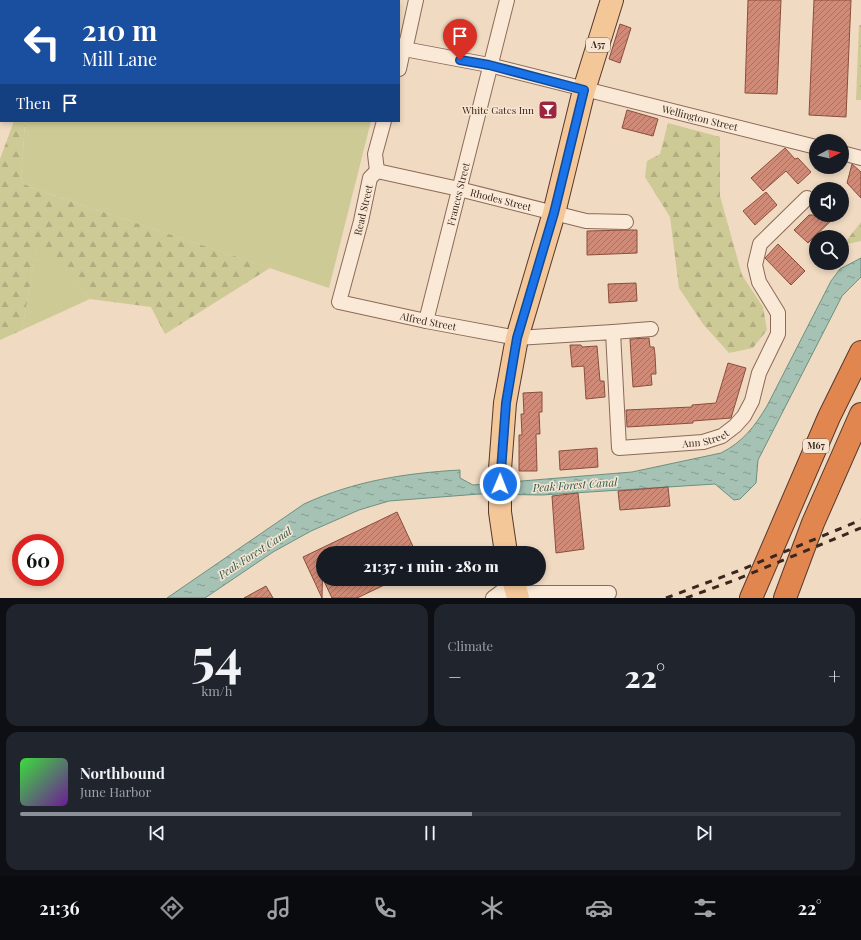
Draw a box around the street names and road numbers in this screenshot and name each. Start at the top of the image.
road number: A57 [586,38,610,52]
street label: Wellington Street [660,101,740,134]
street label: Frances Street [443,160,473,227]
street label: Read Street [350,183,376,237]
street label: Rhodes Street [469,185,533,214]
street label: Alfred Street [398,308,458,334]
street label: Ann Street [681,426,732,451]
road number: M67 [803,439,829,453]

